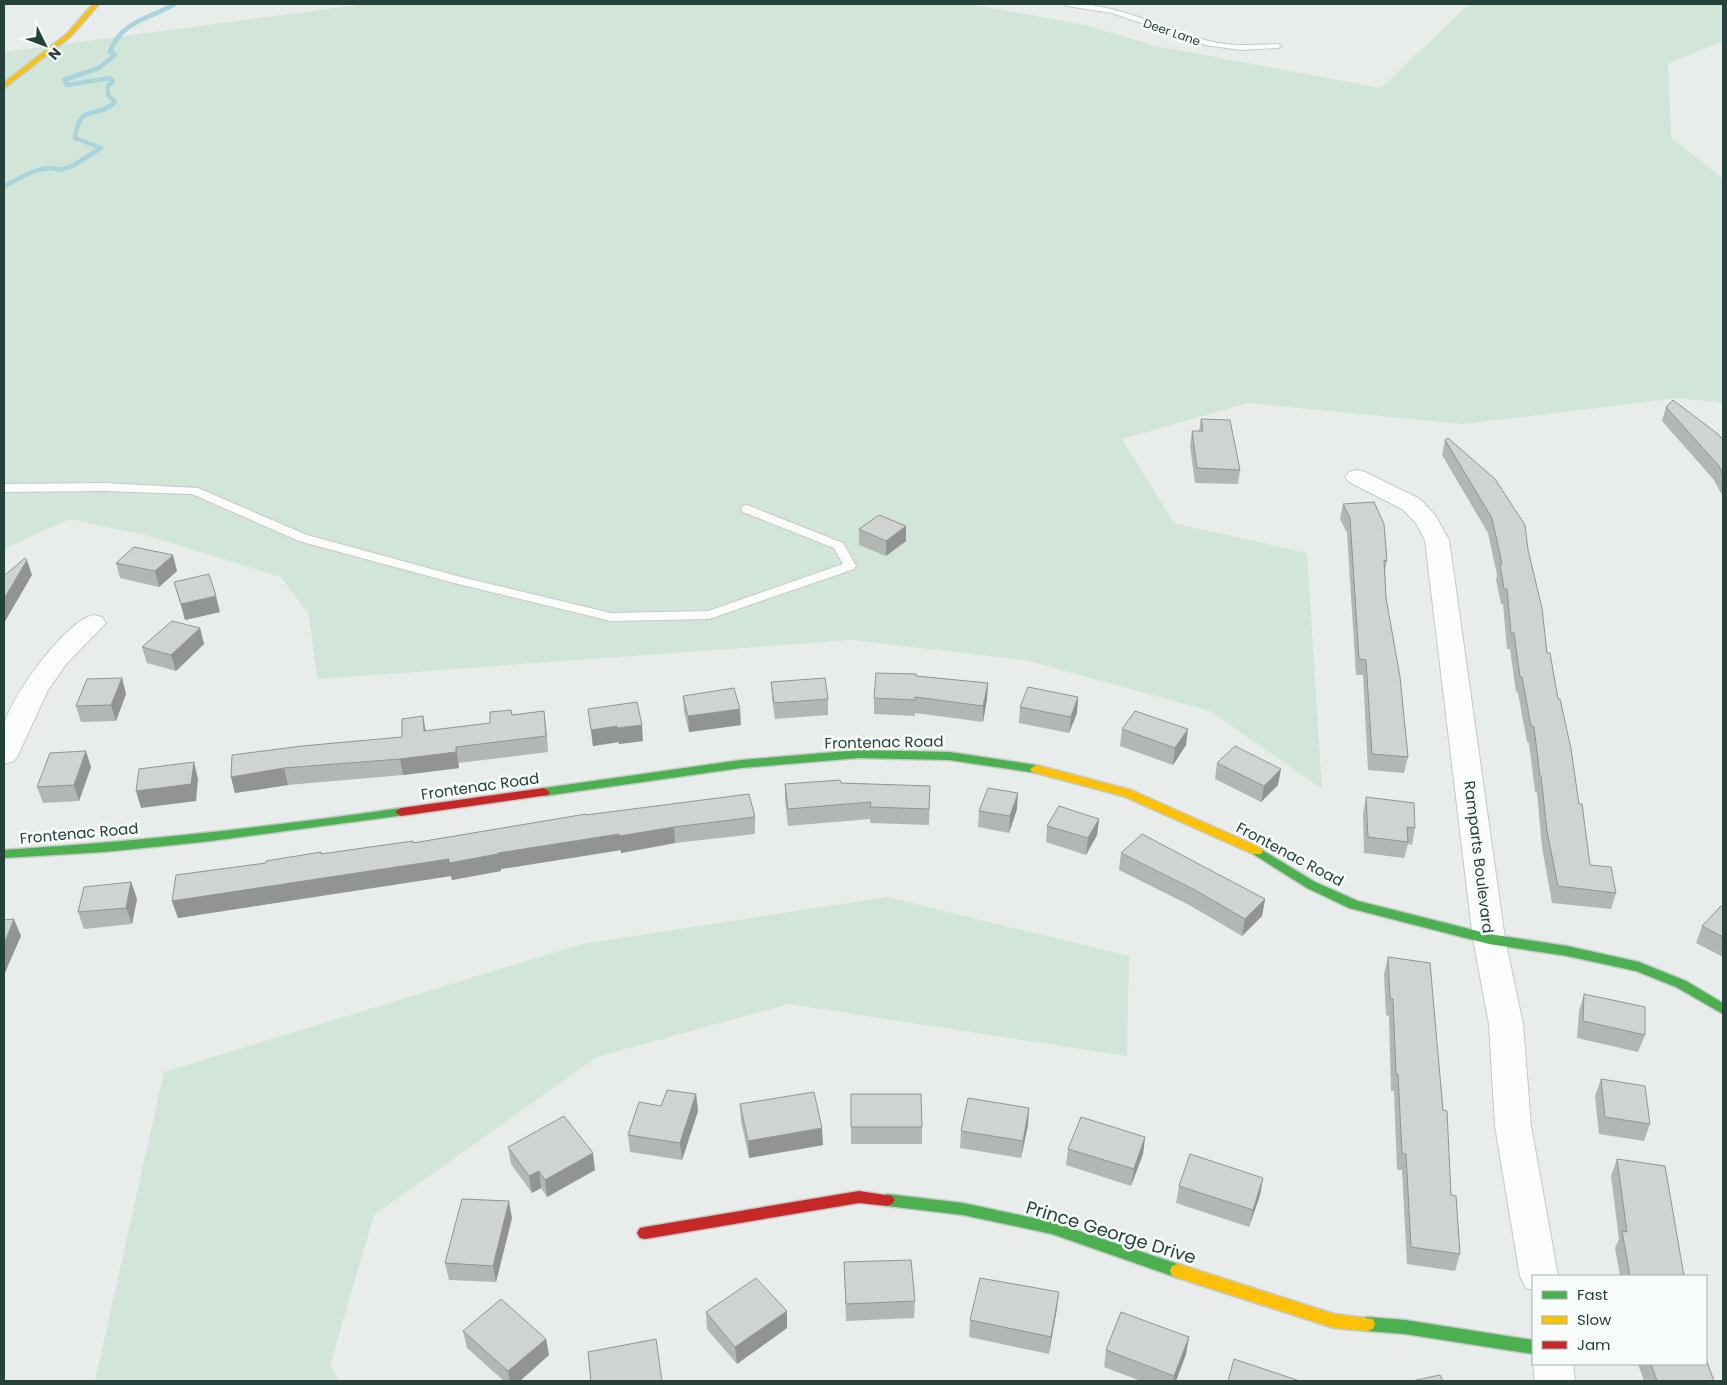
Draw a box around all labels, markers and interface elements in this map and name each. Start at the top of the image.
street label: Deer Lane [1141,14,1203,50]
north arrow [20,20,70,70]
text: N [44,43,66,64]
street label: Frontenac Road [824,730,944,754]
street label: Frontenac Road [420,767,540,805]
street label: Ramparts Boulevard [1459,780,1499,934]
street label: Frontenac Road [19,817,139,849]
street label: Frontenac Road [1233,817,1347,891]
street label: Prince George Drive [1023,1194,1199,1270]
legend [1532,1275,1707,1365]
text: Fast [1577,1284,1608,1305]
text: Slow [1577,1309,1612,1330]
text: Jam [1577,1334,1611,1355]

